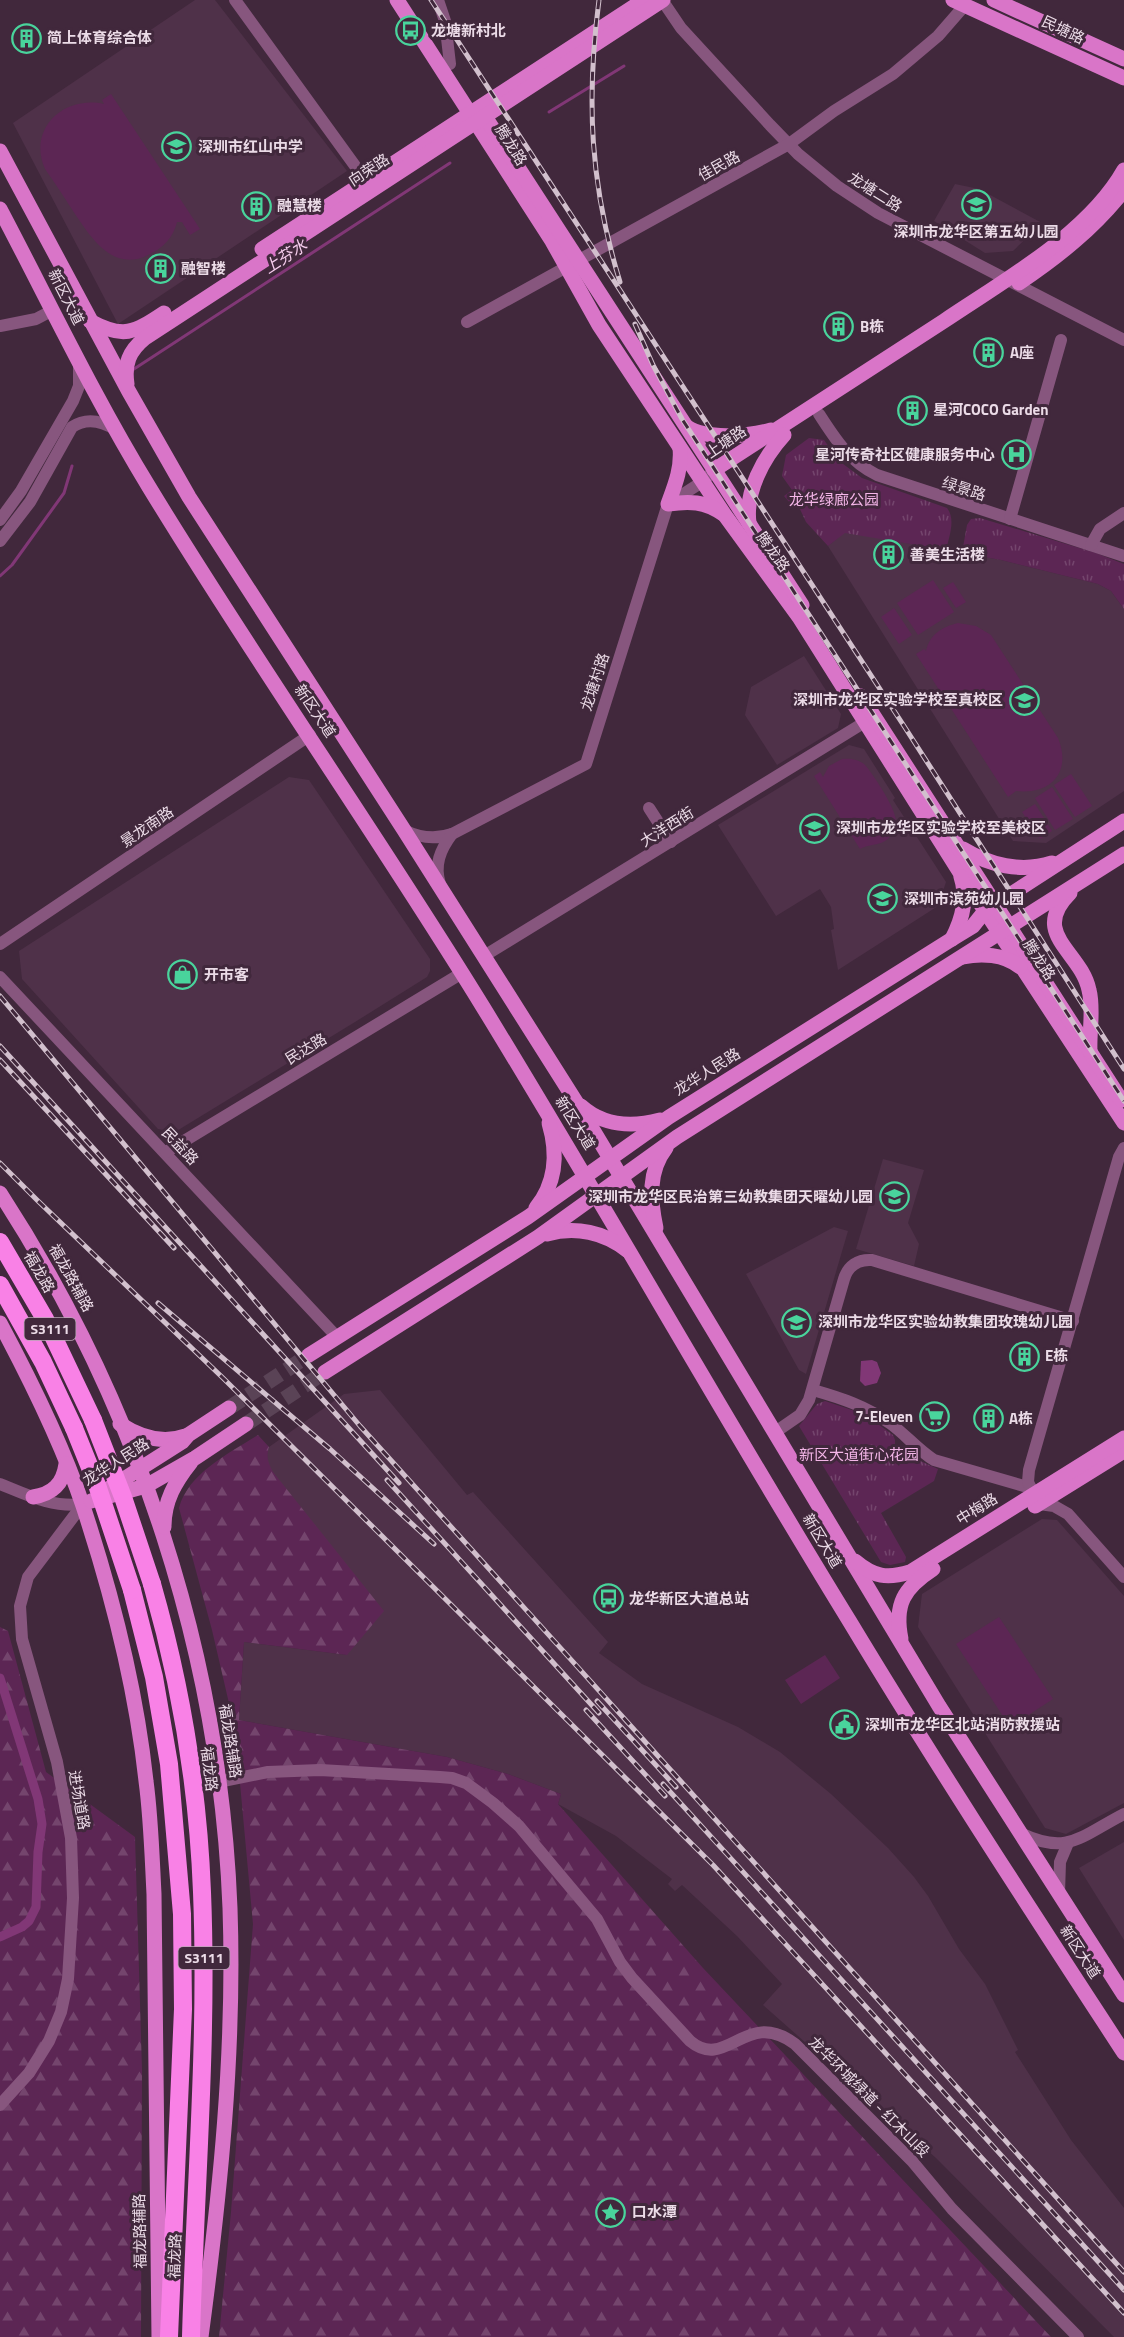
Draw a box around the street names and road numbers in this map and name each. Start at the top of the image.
street label: 民塘路 [1038,10,1088,49]
street label: 腾龙路 [490,120,533,170]
street label: 佳民路 [693,145,744,187]
street label: 向荣路 [344,148,394,191]
street label: 龙塘二路 [844,166,907,217]
street label: 新区大道 [43,265,90,329]
street label: 上塘路 [701,419,751,464]
street label: 绿景路 [939,471,989,506]
street label: 腾龙路 [751,527,796,577]
street label: 龙塘村路 [574,650,615,714]
street label: 新区大道 [289,679,342,742]
street label: 景龙南路 [115,800,178,853]
street label: 大洋西街 [635,801,698,852]
street label: 腾龙路 [1018,935,1061,985]
street label: 民达路 [281,1027,331,1070]
street label: 龙华人民路 [669,1042,745,1101]
street label: 新区大道 [550,1091,601,1154]
street label: 民益路 [157,1121,204,1170]
street label: 福龙路辅路 [43,1239,100,1316]
street label: 福龙路 [18,1247,61,1297]
road number: S3111 [25,1318,76,1340]
street label: 龙华人民路 [78,1432,154,1491]
street label: 中梅路 [952,1487,1002,1530]
street label: 新区大道 [797,1509,848,1572]
street label: 福龙路辅路 [213,1702,248,1780]
street label: 福龙路 [195,1745,224,1793]
street label: 进场道路 [63,1768,96,1831]
street label: 新区大道 [1054,1920,1106,1983]
road number: S3111 [178,1947,230,1969]
street label: 龙华环城绿道 - 红木山段 [804,2031,935,2162]
street label: 福龙路辅路 [127,2193,152,2269]
street label: 福龙路 [162,2233,187,2279]

